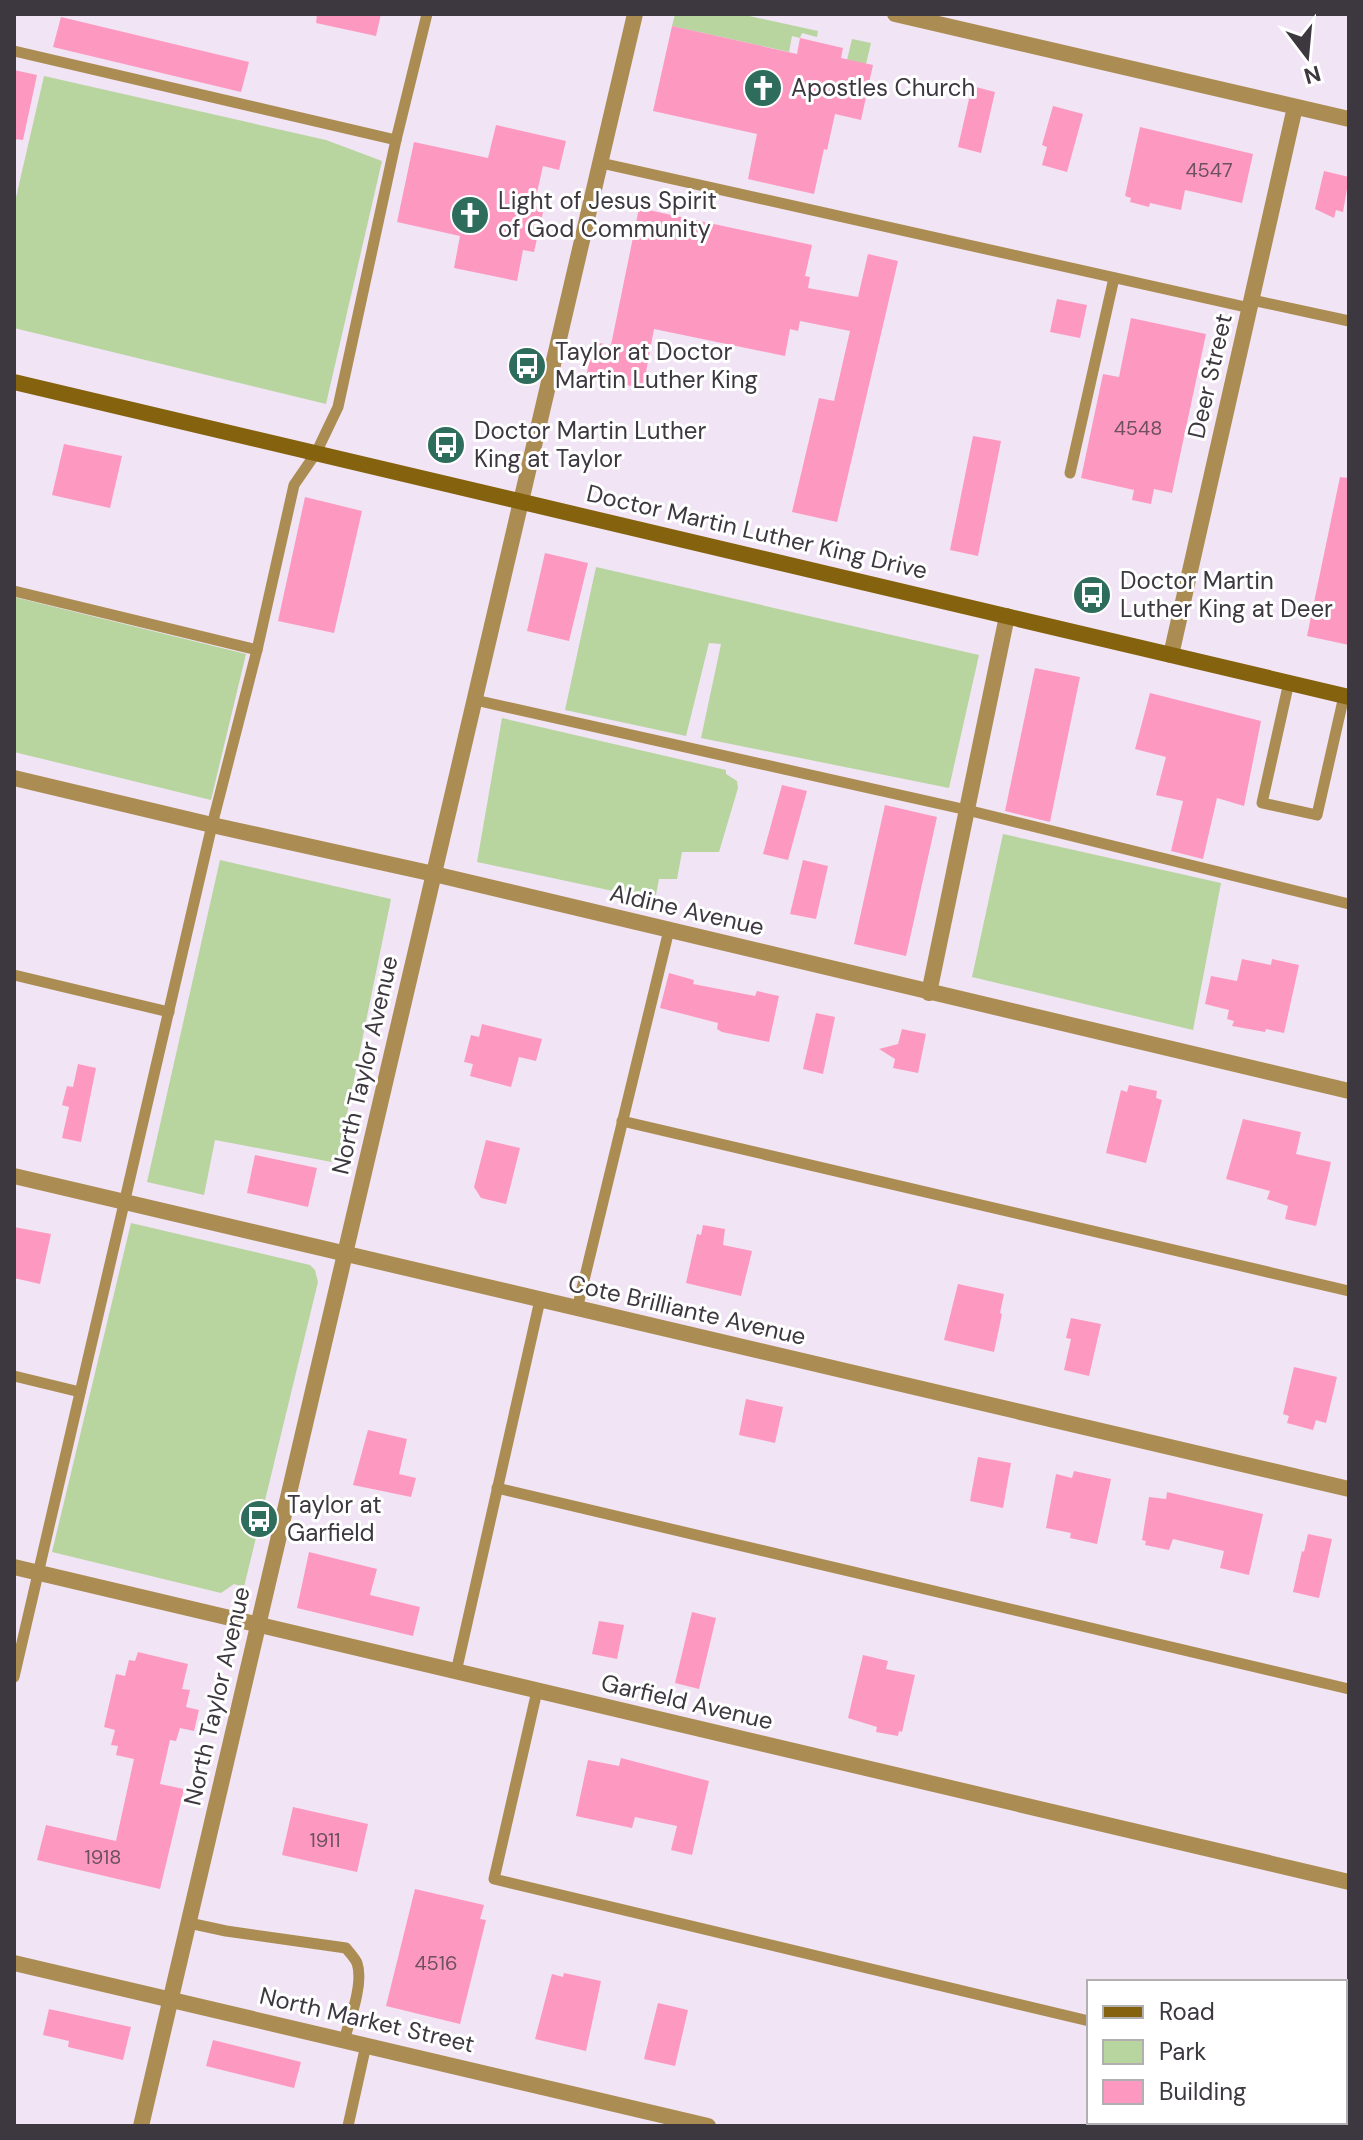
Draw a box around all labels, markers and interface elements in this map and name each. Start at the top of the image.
north arrow [1267,16,1347,96]
text: N [1301,59,1324,91]
church icon: Apostles Church [742,67,784,109]
place label: Apostles Church [791,72,975,103]
house number: 4547 [1185,157,1233,183]
place label: Light of Jesus Spirit of God Community [498,185,717,244]
church icon: Light of Jesus Spirit of God Community [449,194,491,236]
street label: Deer Street [1180,310,1239,441]
place label: Taylor at Doctor Martin Luther King [555,336,758,395]
bus stop icon: Taylor at Doctor Martin Luther King [506,345,548,387]
place label: Doctor Martin Luther King at Taylor [474,415,706,474]
house number: 4548 [1114,415,1162,441]
bus stop icon: Doctor Martin Luther King at Taylor [425,424,467,466]
street label: Doctor Martin Luther King Drive [584,477,931,586]
place label: Doctor Martin Luther King at Deer [1120,565,1333,624]
bus stop icon: Doctor Martin Luther King at Deer [1071,574,1113,616]
street label: Aldine Avenue [607,877,767,942]
street label: North Taylor Avenue [324,953,405,1177]
street label: Cote Brilliante Avenue [565,1267,809,1352]
place label: Taylor at Garfield [287,1489,382,1548]
bus stop icon: Taylor at Garfield [238,1498,280,1540]
street label: North Taylor Avenue [176,1584,257,1808]
street label: Garfield Avenue [598,1667,776,1736]
house number: 1911 [310,1827,340,1853]
house number: 1918 [85,1844,121,1870]
house number: 4516 [414,1950,458,1976]
street label: North Market Street [257,1980,478,2059]
legend [1087,1980,1347,2124]
text: Road [1159,1996,1215,2027]
text: Park [1159,2036,1206,2067]
text: Building [1159,2076,1246,2107]

